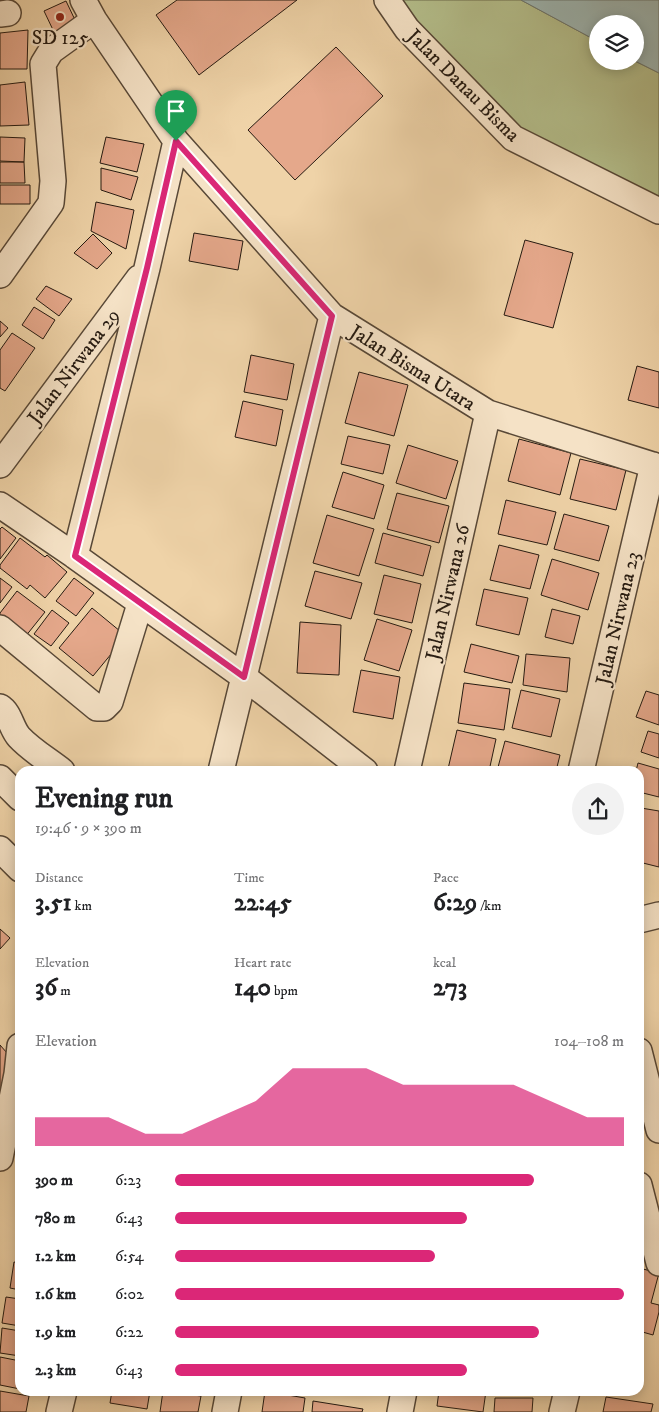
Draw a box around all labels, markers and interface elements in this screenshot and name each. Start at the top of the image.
marker: SD 125 [54,11,66,23]
map controls [589,15,644,70]
button: layers [589,15,644,70]
street label: Jalan Danau Bisma [400,23,525,148]
place label: SD 125 [32,26,88,51]
pin [155,90,197,141]
icon: arrive [162,97,190,125]
street label: Jalan Nirwana 29 [21,304,126,431]
street label: Jalan Bisma Utara [343,319,480,417]
street label: Jalan Nirwana 26 [420,521,476,665]
street label: Jalan Nirwana 23 [591,549,646,689]
text: Evening run [35,781,173,816]
button: share [572,783,624,835]
text: 19:46 · 9 × 390 m [35,818,142,838]
text: Distance [35,869,83,887]
text: Time [234,869,264,887]
text: Pace [433,869,459,887]
text: 3.51 [35,887,72,918]
text: 22:45 [234,887,292,918]
text: 6:29 [433,887,477,918]
text: km [72,897,92,915]
text: /km [477,897,502,915]
text: Elevation [35,954,89,972]
text: Heart rate [234,954,291,972]
text: kcal [433,954,456,972]
text: 36 [35,972,57,1003]
text: 140 [234,972,271,1003]
text: 273 [433,972,467,1003]
text: m [57,982,71,1000]
text: bpm [271,982,298,1000]
text: Elevation [35,1031,97,1051]
text: 104–108 m [554,1031,624,1051]
text: 390 m [35,1170,73,1190]
text: 6:23 [115,1170,141,1190]
text: 780 m [35,1208,76,1228]
text: 6:43 [115,1208,143,1228]
text: 1.2 km [35,1246,76,1266]
text: 6:54 [115,1246,144,1266]
text: 1.6 km [35,1284,76,1304]
text: 6:02 [115,1284,144,1304]
text: 1.9 km [35,1322,76,1342]
text: 6:22 [115,1322,143,1342]
text: 2.3 km [35,1360,76,1380]
text: 6:43 [115,1360,143,1380]

